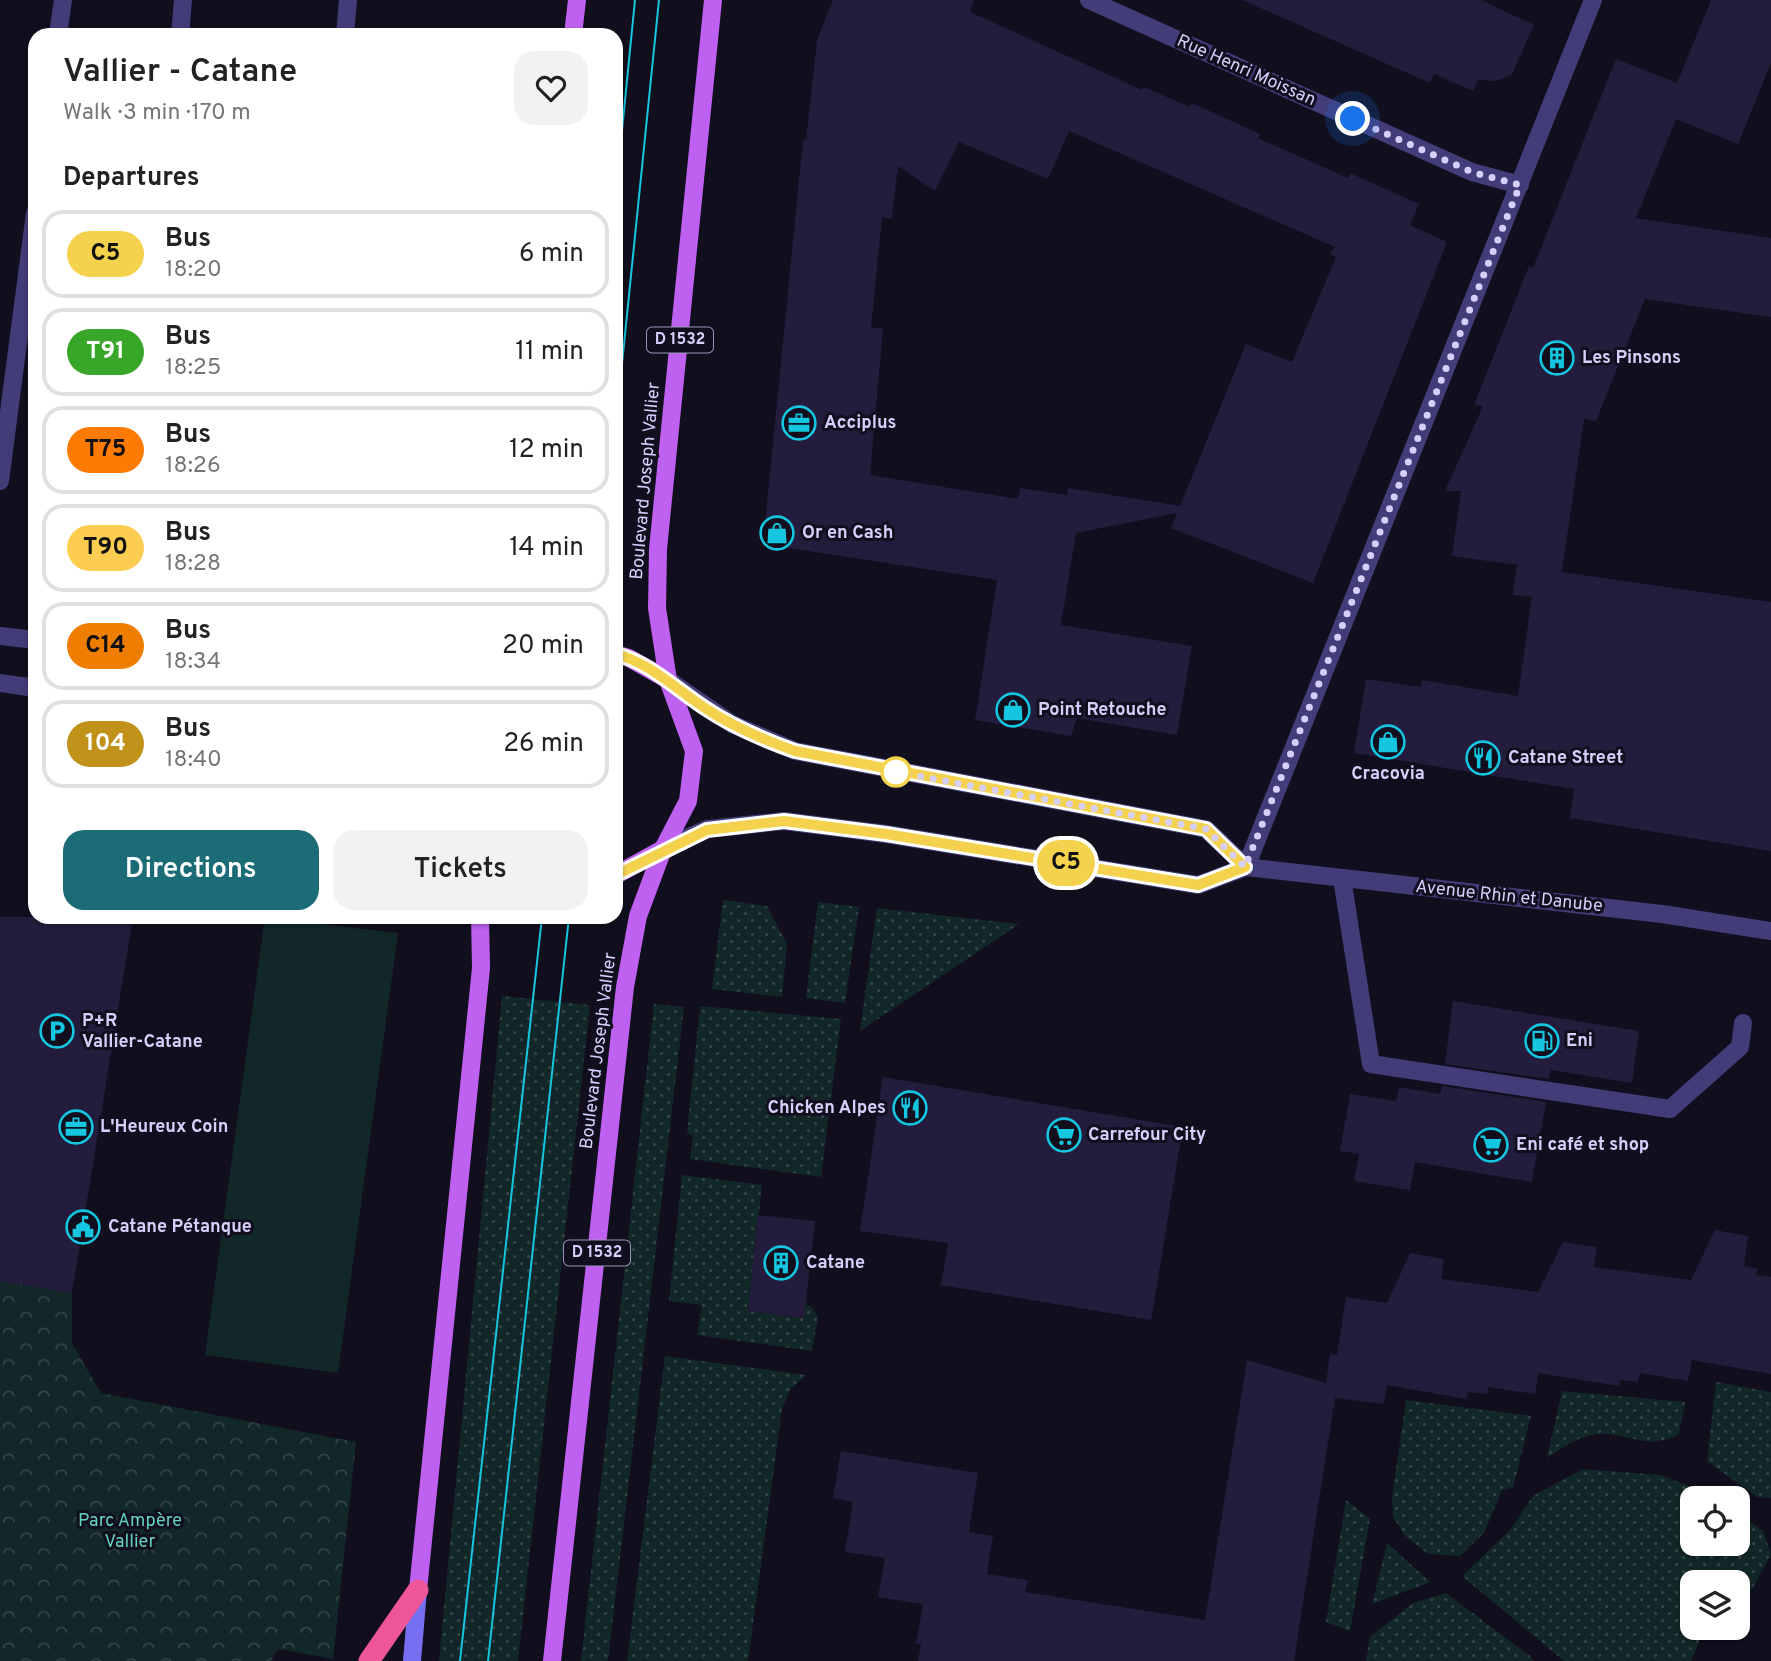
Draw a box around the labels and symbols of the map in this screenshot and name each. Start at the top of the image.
street label: Rue Henri Moissan [1173,30,1319,112]
your location [1335,101,1370,136]
road number: D 1532 [647,328,713,352]
building icon: Les Pinsons [1538,339,1576,377]
place label: Les Pinsons [1582,347,1681,370]
street label: Boulevard Joseph Vallier [626,381,666,581]
office icon: Acciplus [780,404,818,442]
place label: Acciplus [824,412,896,435]
shop icon: Or en Cash [758,514,796,552]
place label: Or en Cash [802,522,893,545]
shop icon: Point Retouche [994,691,1032,729]
place label: Point Retouche [1038,699,1166,722]
shop icon: Cracovia [1369,723,1407,761]
restaurant icon: Catane Street [1464,739,1502,777]
place label: Catane Street [1508,747,1623,770]
unlabelled marker [881,757,911,787]
place label: Cracovia [1351,763,1425,786]
line badge: C5 [1034,840,1098,886]
street label: Avenue Rhin et Danube [1414,876,1604,918]
street label: Boulevard Joseph Vallier [576,951,622,1151]
place label: P+R Vallier-Catane [82,1010,203,1054]
parking icon: P+R Vallier-Catane [38,1012,76,1050]
fuel station icon: Eni [1523,1022,1561,1060]
place label: Eni [1566,1030,1593,1053]
restaurant icon: Chicken Alpes [891,1089,929,1127]
place label: Chicken Alpes [767,1097,886,1120]
office icon: L'Heureux Coin [57,1108,95,1146]
place label: L'Heureux Coin [100,1116,228,1139]
supermarket icon: Carrefour City [1045,1116,1083,1154]
place label: Carrefour City [1088,1124,1206,1147]
supermarket icon: Eni café et shop [1472,1126,1510,1164]
place label: Eni café et shop [1516,1134,1649,1157]
public building icon: Catane Pétanque [64,1208,102,1246]
place label: Catane Pétanque [108,1216,252,1239]
road number: D 1532 [564,1240,630,1266]
building icon: Catane [762,1244,800,1282]
place label: Catane [806,1252,865,1275]
park label: Parc Ampère Vallier [78,1510,182,1554]

